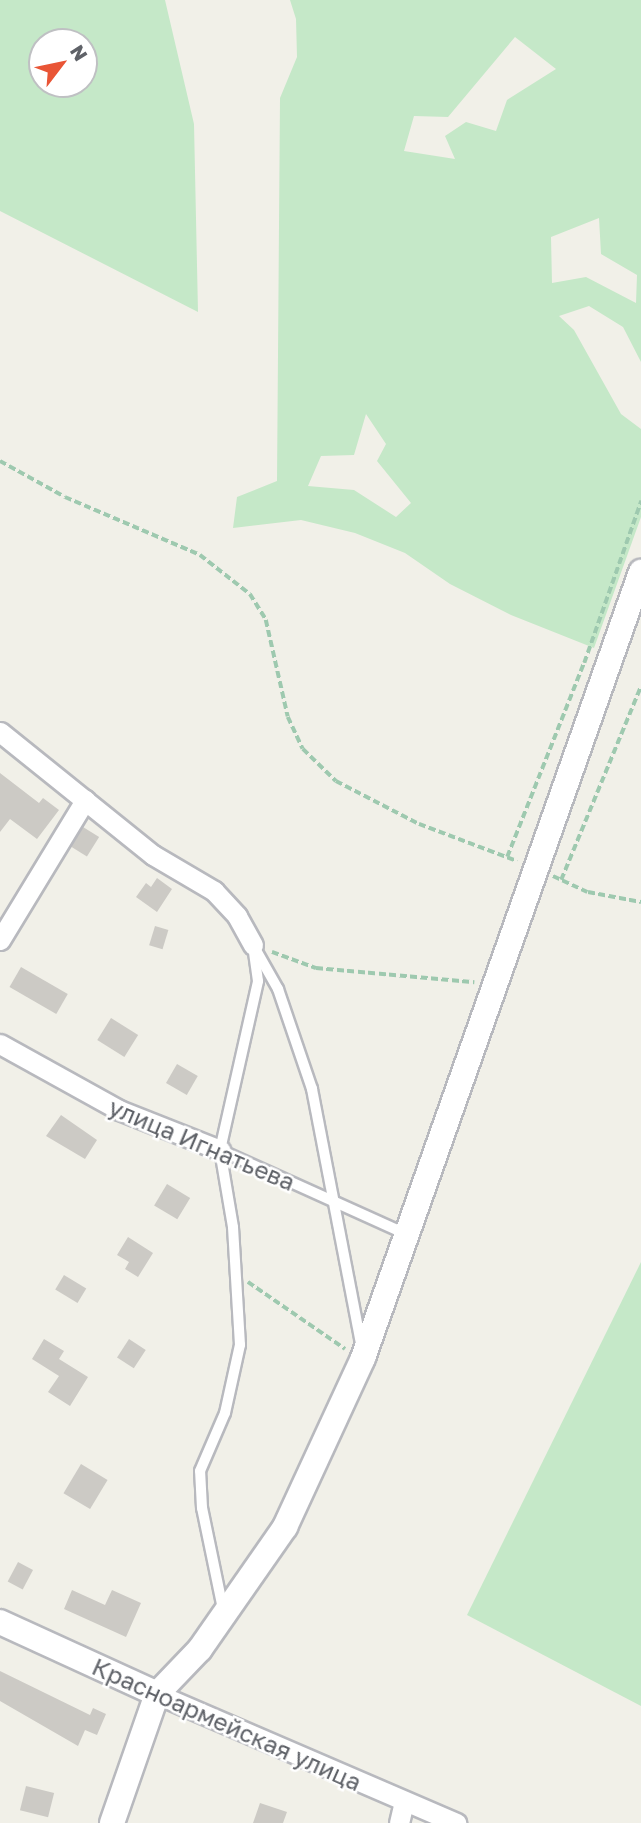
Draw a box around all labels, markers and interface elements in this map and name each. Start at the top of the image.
north arrow [28,28,98,98]
text: N [66,40,93,65]
street label: улица Игнатьева [105,1092,299,1196]
street label: Красноармейская улица [88,1652,366,1796]

